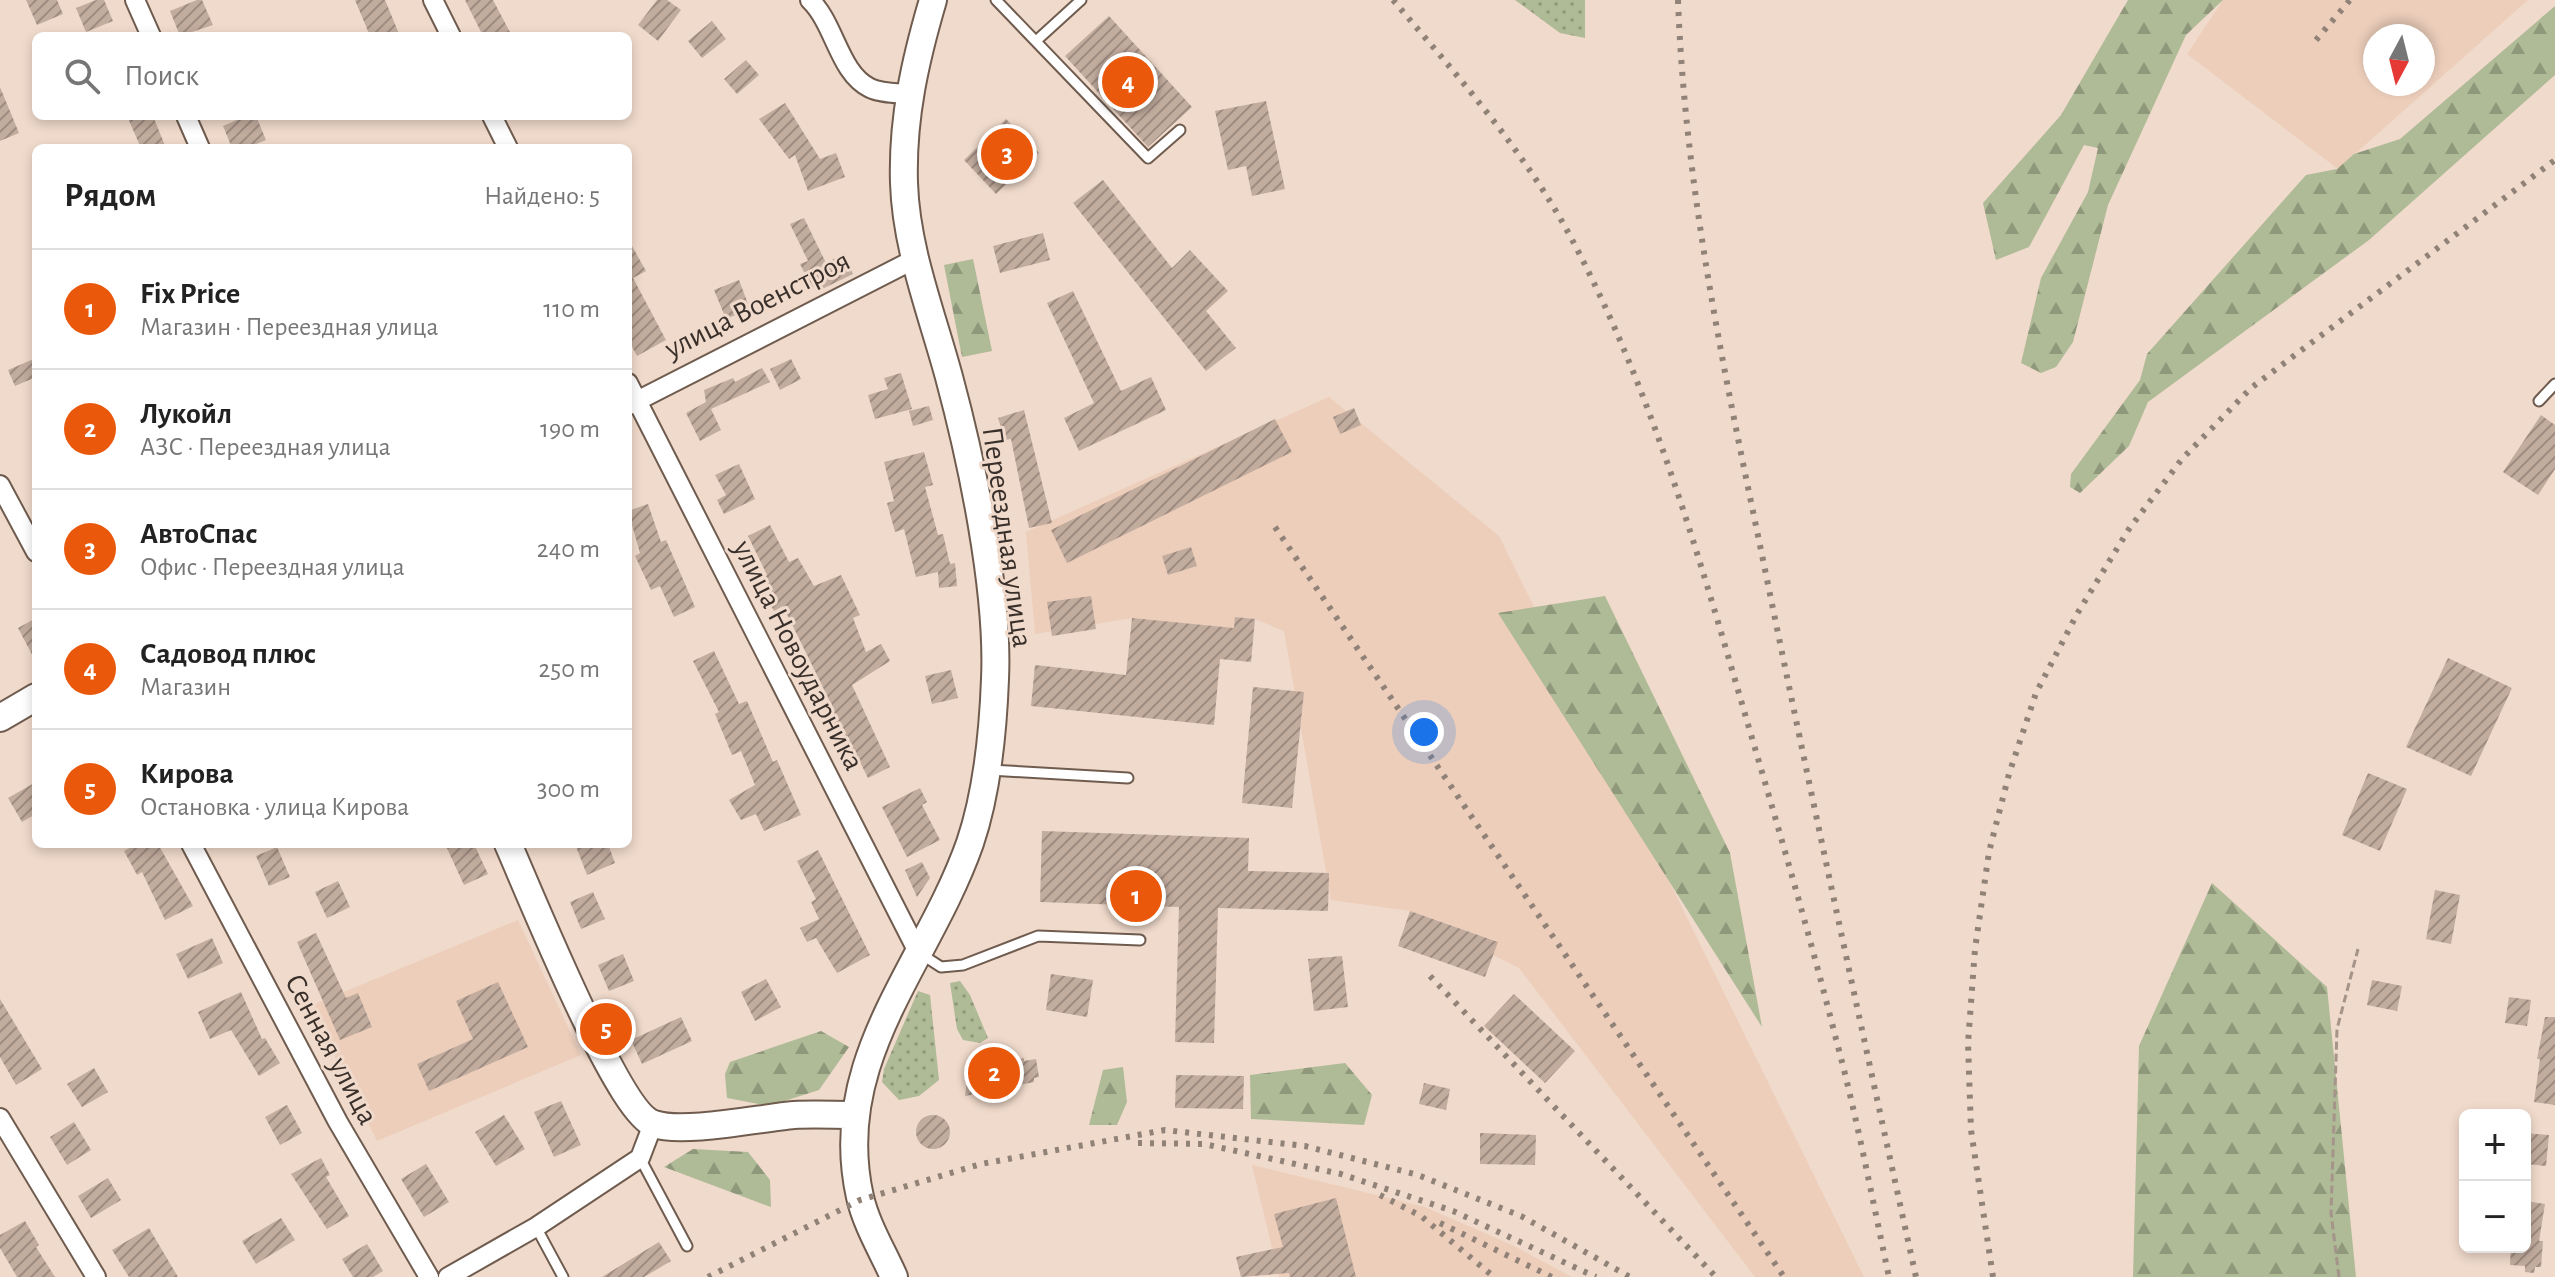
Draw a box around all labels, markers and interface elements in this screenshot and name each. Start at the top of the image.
north arrow [2363,24,2435,96]
search box [32,32,632,120]
pin: 4 [1102,52,1154,112]
icon: search [60,54,104,98]
text: Поиск [124,61,199,91]
pin: 3 [981,124,1033,184]
text: Рядом [64,179,156,213]
text: Найдено: 5 [484,183,600,209]
street label: улица Военстроя [659,245,855,365]
text: Fix Price [140,279,240,309]
text: 1 [85,296,95,322]
text: 110 m [543,296,600,322]
text: Магазин · Переездная улица [140,314,438,340]
text: Лукойл [140,399,232,429]
text: 2 [84,416,96,442]
text: 190 m [540,416,600,442]
street label: Переездная улица [977,425,1037,649]
text: АЗС · Переездная улица [140,434,391,460]
text: АвтоСпас [140,519,257,549]
street label: улица Новоударника [727,535,869,775]
text: 3 [84,536,96,562]
text: 240 m [537,536,600,562]
text: Офис · Переездная улица [140,554,405,580]
text: Садовод плюс [140,639,316,669]
text: 4 [83,656,97,682]
text: 250 m [538,656,600,682]
text: Магазин [140,674,231,700]
your location [1404,712,1444,752]
text: Кирова [140,759,234,789]
text: 5 [84,776,96,802]
text: 300 m [537,776,600,802]
text: Остановка · улица Кирова [140,794,409,820]
pin: 1 [1110,866,1162,926]
street label: Сенная улица [279,969,383,1130]
pin: 5 [580,999,632,1059]
pin: 2 [968,1043,1020,1103]
map controls [2459,1109,2531,1253]
button: + [2459,1109,2531,1181]
button: − [2459,1181,2531,1253]

